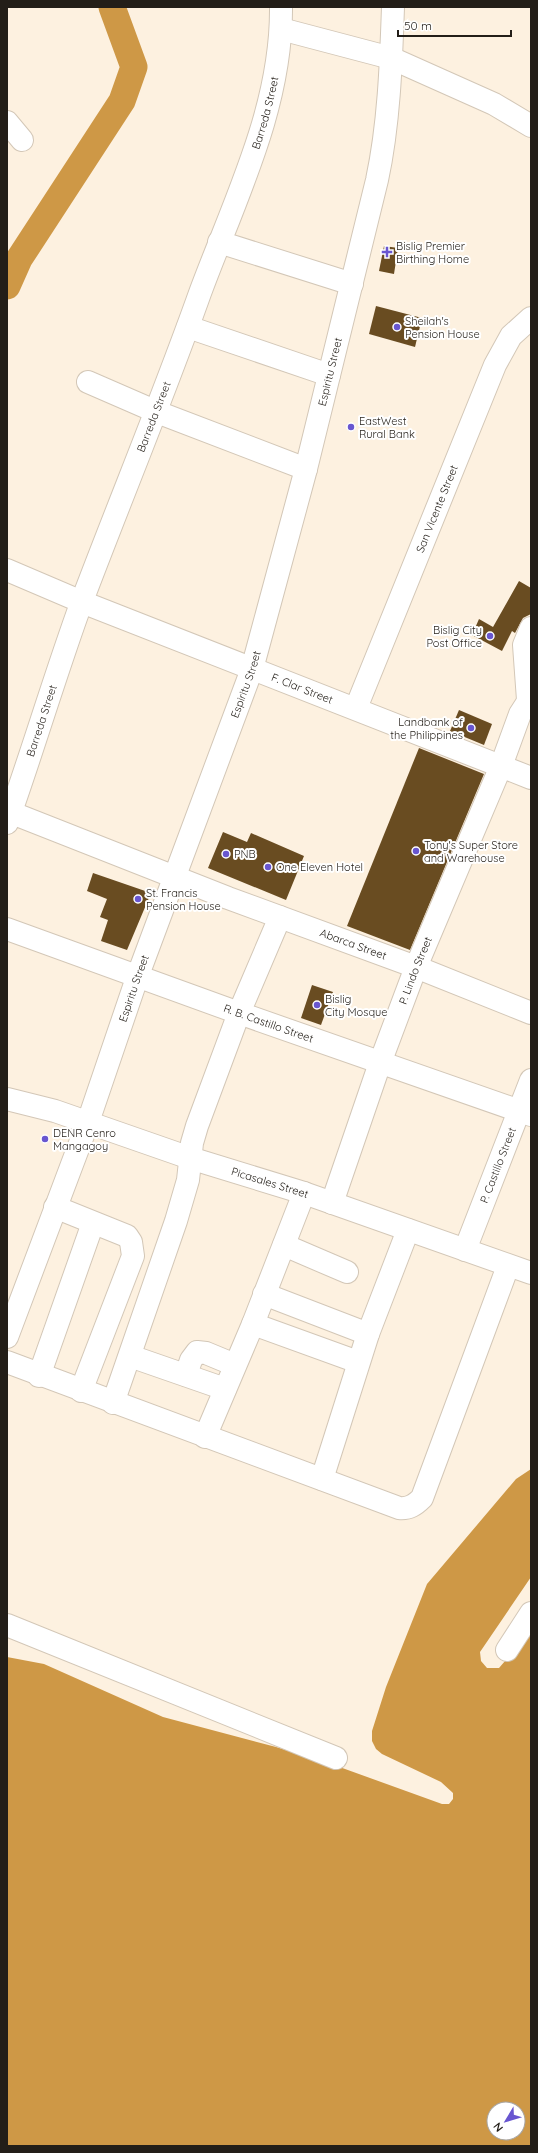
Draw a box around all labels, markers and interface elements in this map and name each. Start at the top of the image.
scale bar [398,12,511,38]
text: 50 m [404,18,432,33]
street label: Barreda Street [249,75,281,151]
place label: Bislig Premier Birthing Home [396,239,469,266]
marker: Bislig Premier Birthing Home [381,246,393,258]
place label: Sheilah's Pension House [405,314,480,341]
marker: Sheilah's Pension House [392,322,402,332]
street label: Espiritu Street [315,336,345,407]
street label: Barreda Street [134,379,174,454]
place label: EastWest Rural Bank [359,414,415,441]
marker: EastWest Rural Bank [346,422,356,432]
street label: San Vicente Street [413,463,461,555]
place label: Bislig City Post Office [426,623,482,650]
marker: Bislig City Post Office [485,631,495,641]
street label: Espiritu Street [227,649,264,720]
street label: F. Clar Street [269,670,335,707]
street label: Barreda Street [23,683,60,758]
place label: Landbank of the Philippines [390,715,463,742]
marker: Landbank of the Philippines [466,723,476,733]
place label: Tony's Super Store and Warehouse [424,838,518,865]
marker: Tony's Super Store and Warehouse [411,846,421,856]
place label: PNB [234,847,256,861]
marker: PNB [221,849,231,859]
place label: One Eleven Hotel [276,860,363,874]
marker: One Eleven Hotel [263,862,273,872]
place label: St. Francis Pension House [146,886,221,913]
marker: St. Francis Pension House [133,894,143,904]
street label: Abarca Street [318,925,389,963]
street label: P. Lindo Street [396,934,435,1006]
street label: Espiritu Street [116,953,152,1024]
place label: Bislig City Mosque [325,992,388,1019]
marker: Bislig City Mosque [312,1000,322,1010]
street label: R. B. Castillo Street [222,1001,316,1046]
street label: P. Castillo Street [477,1125,519,1205]
place label: DENR Cenro Mangagoy [53,1126,116,1153]
marker: DENR Cenro Mangagoy [40,1134,50,1144]
street label: Picasales Street [230,1164,311,1201]
north arrow [486,2101,526,2141]
text: N [490,2120,506,2135]

